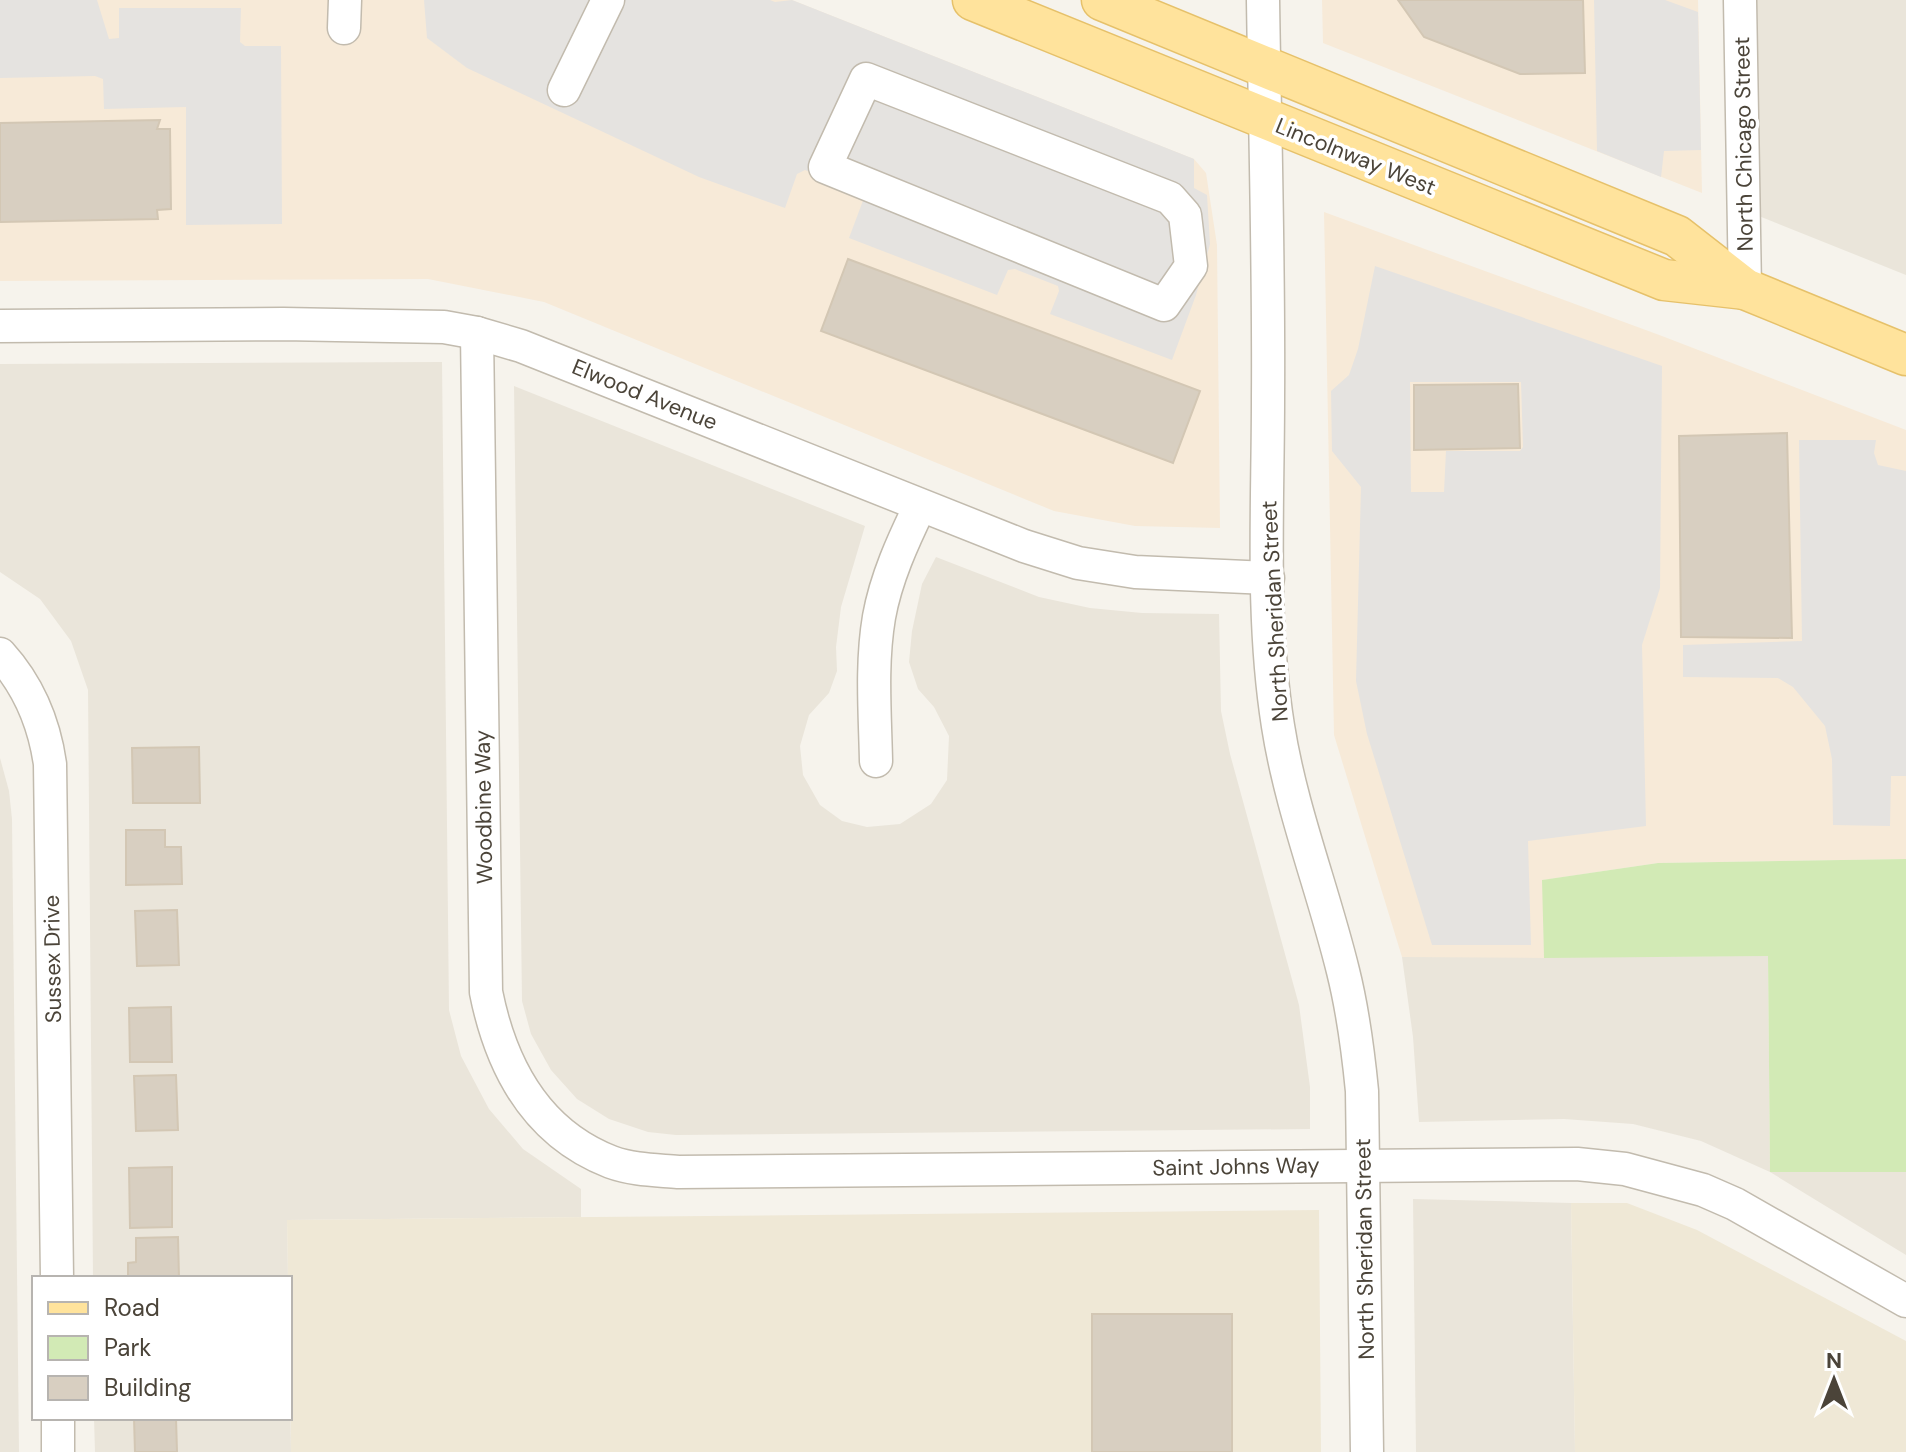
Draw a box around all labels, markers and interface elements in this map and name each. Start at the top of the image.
street label: North Chicago Street [1727,36,1760,252]
street label: Lincolnway West [1271,111,1440,202]
street label: Elwood Avenue [568,352,722,437]
street label: North Sheridan Street [1254,500,1295,722]
street label: Woodbine Way [468,730,499,884]
street label: Sussex Drive [37,895,68,1023]
street label: North Sheridan Street [1348,1138,1381,1360]
street label: Saint Johns Way [1152,1151,1320,1182]
legend [32,1276,292,1420]
text: Road [104,1292,160,1323]
text: Park [104,1332,151,1363]
north arrow [1794,1340,1874,1420]
text: N [1826,1346,1842,1375]
text: Building [104,1372,191,1403]

